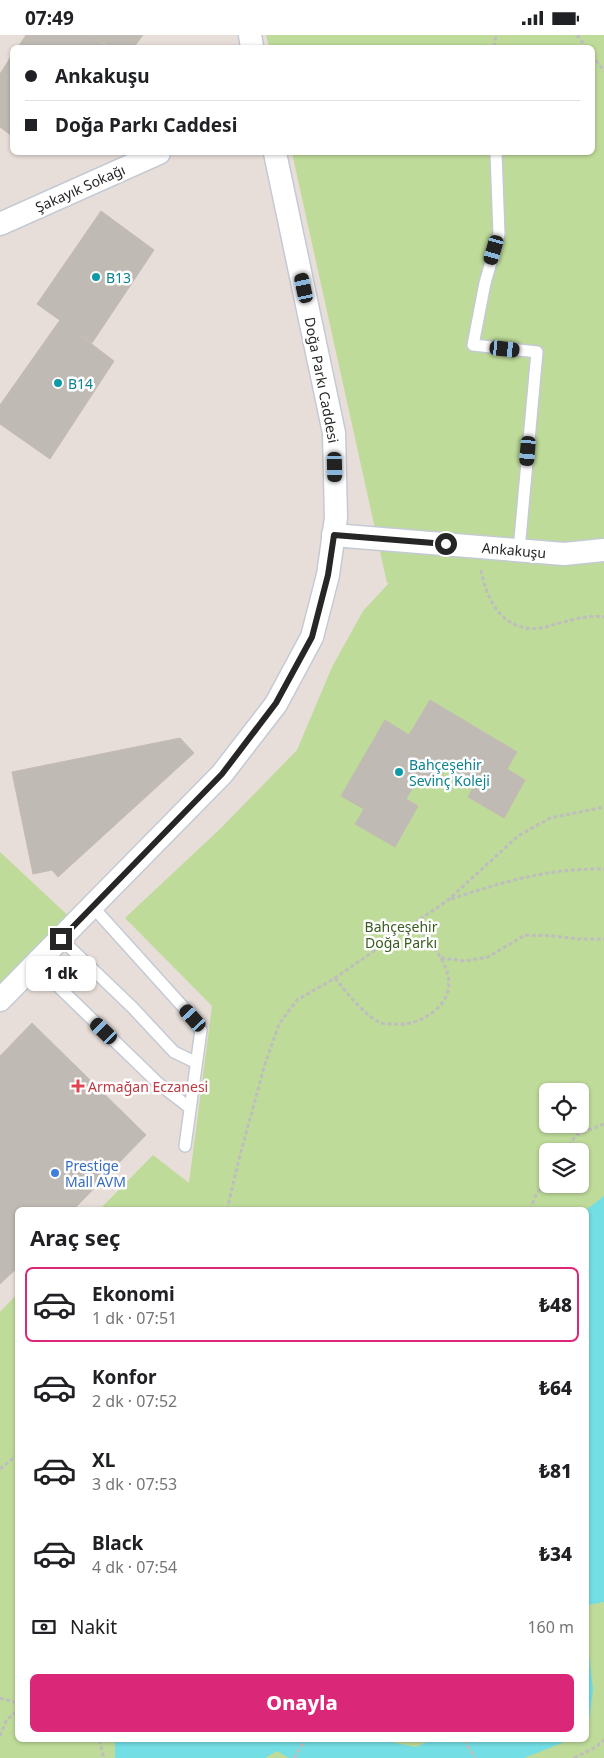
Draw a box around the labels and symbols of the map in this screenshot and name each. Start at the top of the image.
street label: Şakayık Sokağı [32,160,128,216]
car [482,234,505,266]
place label: B13 [106,268,131,287]
marker: B13 [90,271,102,283]
car [293,272,314,304]
street label: Doğa Parkı Caddesi [300,315,344,445]
car [489,340,520,358]
place label: B14 [68,374,93,393]
marker: B14 [52,377,64,389]
car [519,435,536,467]
car [327,452,342,482]
route start [435,533,457,555]
street label: Ankakuşu [481,538,547,562]
place label: Bahçeşehir Sevinç Koleji [409,755,490,790]
marker: Bahçeşehir Sevinç Koleji [393,766,405,778]
park label: Bahçeşehir Doğa Parkı [365,917,438,952]
route end [50,928,72,950]
callout: 1 dk [26,957,96,991]
car [177,1002,208,1034]
car [87,1015,120,1047]
place label: Armağan Eczanesi [88,1077,208,1096]
marker: Armağan Eczanesi [72,1080,84,1092]
place label: Prestige Mall AVM [65,1156,126,1191]
marker: Prestige Mall AVM [49,1167,61,1179]

